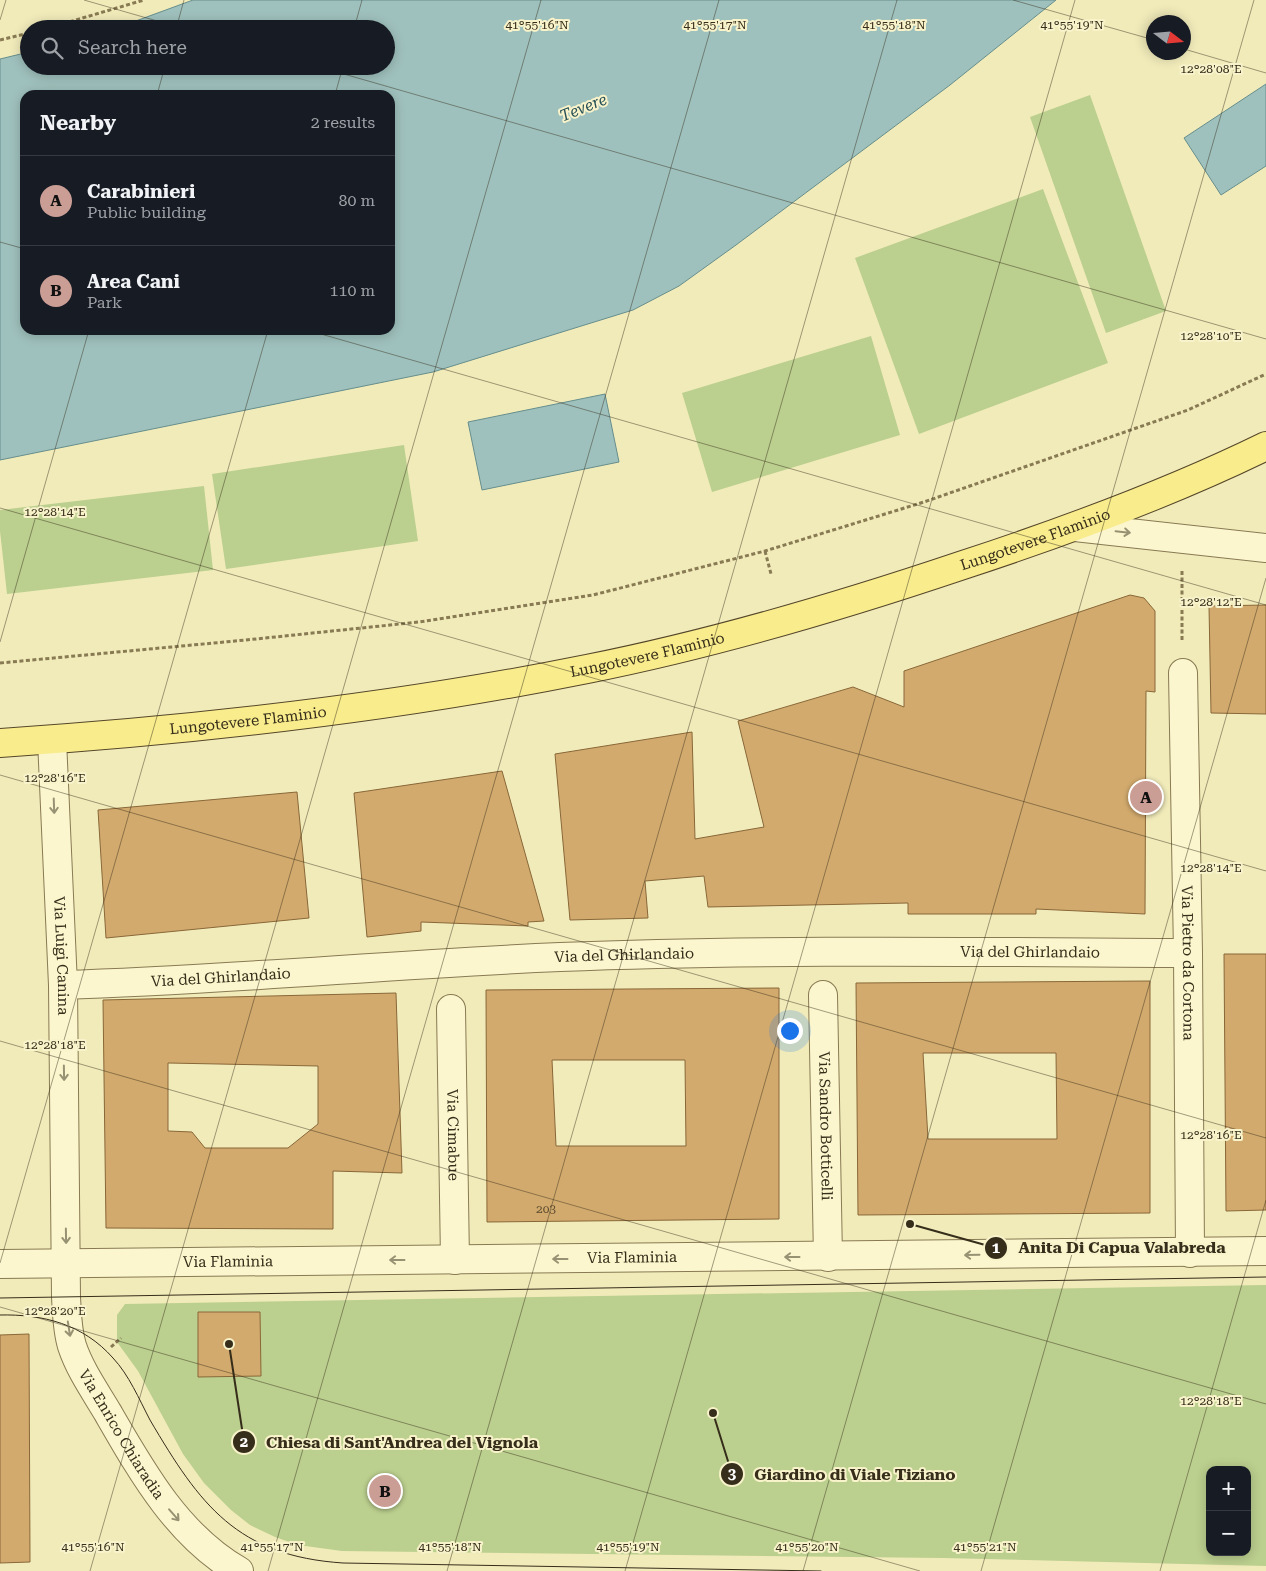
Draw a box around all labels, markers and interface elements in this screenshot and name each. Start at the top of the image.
north arrow [1146,15,1191,60]
text: 41°55'16"N [505,18,569,32]
text: 41°55'17"N [683,18,747,32]
text: 41°55'18"N [862,18,926,32]
text: 41°55'19"N [1040,18,1104,32]
search box [20,20,395,75]
icon: search [38,34,66,62]
text: Search here [78,36,187,59]
text: 12°28'08"E [1180,62,1242,76]
water label: Tevere [557,89,609,125]
text: Nearby [40,111,116,135]
text: 2 results [311,113,375,132]
text: Carabinieri [87,180,195,203]
text: A [50,191,62,210]
text: 80 m [338,191,375,210]
text: Public building [87,203,206,222]
text: Area Cani [87,270,180,293]
text: B [50,281,62,300]
text: 110 m [329,281,375,300]
text: Park [87,293,122,312]
text: 12°28'10"E [1180,329,1242,343]
text: 12°28'14"E [24,505,86,519]
street label: Lungotevere Flaminio [958,505,1113,574]
one-way arrow [1115,527,1131,537]
text: 12°28'12"E [1180,595,1242,609]
street label: Lungotevere Flaminio [569,629,727,681]
street label: Lungotevere Flaminio [169,703,328,738]
text: 12°28'16"E [24,771,86,785]
pin: A [1130,778,1162,816]
one-way arrow [50,798,59,814]
text: 12°28'14"E [1180,861,1242,875]
street label: Via Pietro da Cortona [1178,885,1198,1041]
street label: Via Luigi Canina [50,896,72,1015]
street label: Via del Ghirlandaio [960,943,1100,961]
street label: Via del Ghirlandaio [554,944,694,966]
street label: Via del Ghirlandaio [151,964,291,990]
your location [777,1018,803,1044]
text: 12°28'18"E [24,1038,86,1052]
street label: Via Sandro Botticelli [815,1051,836,1201]
one-way arrow [59,1065,69,1081]
street label: Via Cimabue [443,1089,463,1181]
text: 12°28'16"E [1180,1128,1242,1142]
house number: 203 [536,1202,556,1216]
one-way arrow [61,1228,71,1244]
callout: Anita Di Capua Valabreda [984,1232,1236,1263]
text: Anita Di Capua Valabreda [1018,1238,1226,1257]
text: 1 [992,1239,1001,1257]
street label: Via Flaminia [587,1248,677,1267]
one-way arrow [965,1250,981,1260]
street label: Via Flaminia [183,1252,273,1271]
one-way arrow [785,1252,801,1262]
one-way arrow [552,1254,568,1264]
one-way arrow [390,1255,406,1265]
text: 12°28'20"E [24,1304,86,1318]
one-way arrow [64,1321,74,1337]
street label: Via Enrico Chiaradia [75,1366,168,1503]
text: 12°28'18"E [1180,1394,1242,1408]
callout: Chiesa di Sant'Andrea del Vignola [231,1427,548,1458]
text: 2 [240,1433,248,1451]
text: Chiesa di Sant'Andrea del Vignola [266,1433,539,1452]
callout: Giardino di Viale Tiziano [719,1459,965,1490]
text: 3 [728,1465,737,1483]
text: Giardino di Viale Tiziano [754,1465,956,1484]
map controls [1206,1466,1251,1556]
button: + [1206,1466,1251,1511]
pin: B [369,1472,401,1510]
one-way arrow [168,1508,179,1521]
button: − [1206,1511,1251,1556]
text: 41°55'16"N [61,1540,125,1554]
text: 41°55'17"N [240,1540,304,1554]
text: 41°55'18"N [418,1540,482,1554]
text: 41°55'19"N [596,1540,660,1554]
text: 41°55'20"N [775,1540,839,1554]
text: 41°55'21"N [953,1540,1017,1554]

